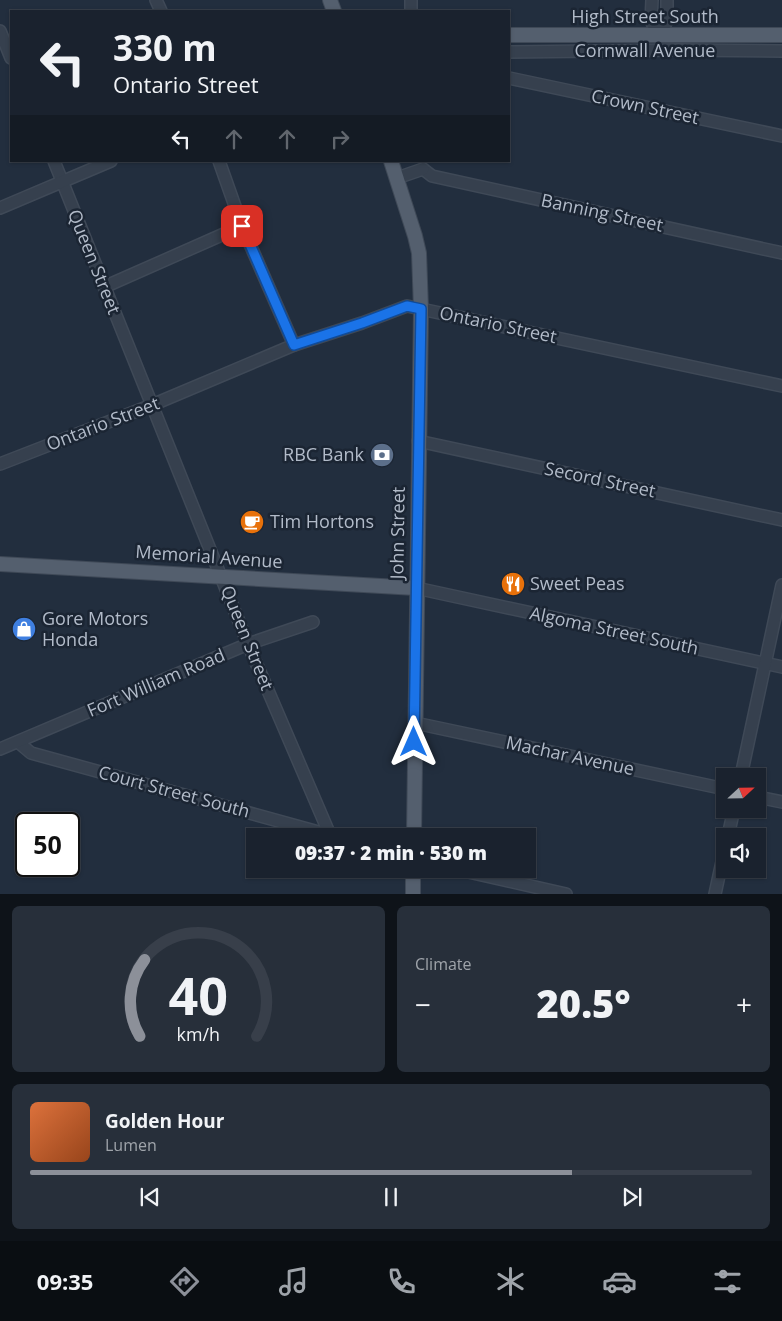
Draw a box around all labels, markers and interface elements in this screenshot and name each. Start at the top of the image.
street label: High Street South [571,4,719,28]
text: 330 m [113,24,217,71]
icon: left [30,30,95,95]
street label: Cornwall Avenue [575,38,715,62]
text: Ontario Street [113,69,259,99]
street label: Crown Street [589,83,701,129]
icon: left [167,125,195,153]
icon: ahead [220,125,248,153]
icon: ahead [273,125,301,153]
icon: right [326,125,354,153]
street label: Banning Street [539,187,665,237]
pin [221,205,263,247]
street label: Queen Street [63,206,127,318]
icon: arrive [228,212,256,240]
street label: Ontario Street [437,300,559,348]
street label: Ontario Street [43,391,163,456]
place label: RBC Bank [283,442,365,466]
bank icon: RBC Bank [369,442,395,468]
street label: Secord Street [543,456,658,502]
street label: John Street [384,486,410,582]
cafe icon: Tim Hortons [239,509,265,535]
place label: Tim Hortons [270,509,374,533]
street label: Memorial Avenue [135,539,284,573]
restaurant icon: Sweet Peas [500,571,526,597]
place label: Sweet Peas [530,571,625,595]
street label: Queen Street [216,582,280,694]
street label: Algoma Street South [528,600,701,660]
place label: Gore Motors Honda [42,606,148,651]
shop icon: Gore Motors Honda [11,616,37,642]
street label: Fort William Road [83,642,228,722]
position arrow [387,715,439,767]
street label: Machar Avenue [504,730,637,780]
street label: Court Street South [96,759,253,823]
north arrow [716,768,766,818]
map controls [716,768,766,878]
speed limit sign: 50 [15,812,80,877]
button: sound [716,828,766,878]
text: 09:37 · 2 min · 530 m [295,840,487,866]
text: Climate [415,953,472,975]
text: 40 [169,959,228,1030]
text: 20.5° [537,977,630,1029]
text: − [415,985,431,1023]
text: + [736,985,752,1023]
text: km/h [177,1022,220,1046]
text: Golden Hour [105,1108,224,1134]
text: Lumen [105,1134,157,1156]
icon: previous [136,1183,164,1211]
icon: pause [377,1183,405,1211]
icon: next [618,1183,646,1211]
icon: directions [167,1264,202,1299]
icon: music [276,1264,311,1299]
icon: phone [384,1264,419,1299]
icon: climate [493,1264,528,1299]
icon: car [602,1264,637,1299]
icon: filters [710,1264,745,1299]
text: 09:35 [37,1266,93,1296]

